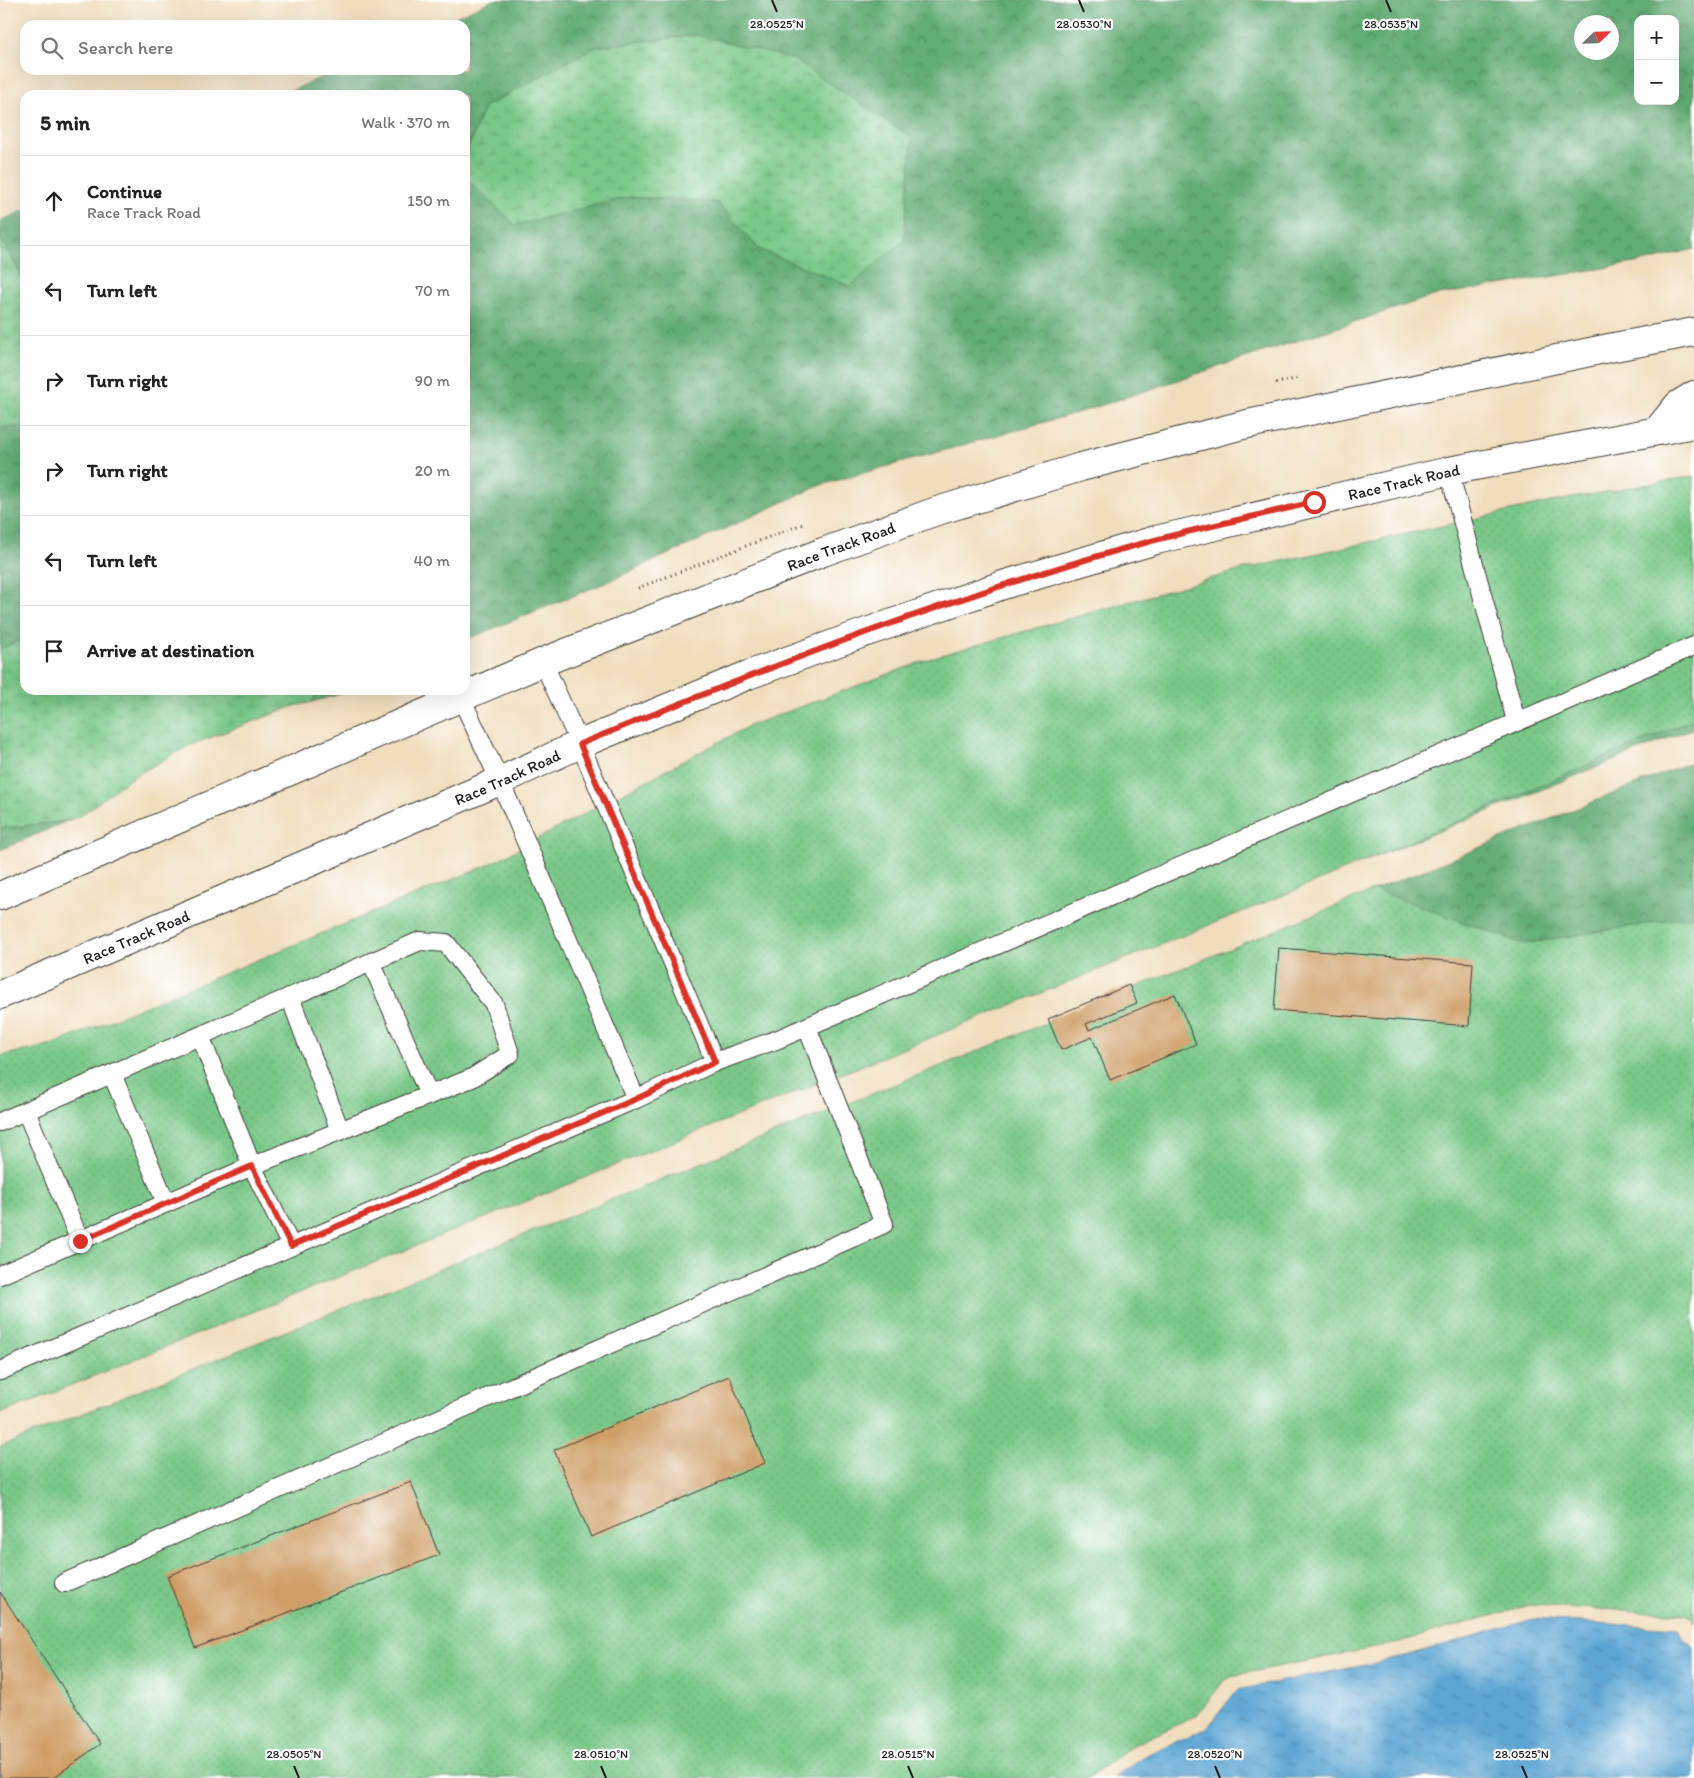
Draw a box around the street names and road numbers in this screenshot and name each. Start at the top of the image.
street label: Race Track Road [1346,460,1461,504]
street label: Race Track Road [784,517,898,575]
street label: Race Track Road [451,745,563,809]
street label: Race Track Road [80,905,193,968]

